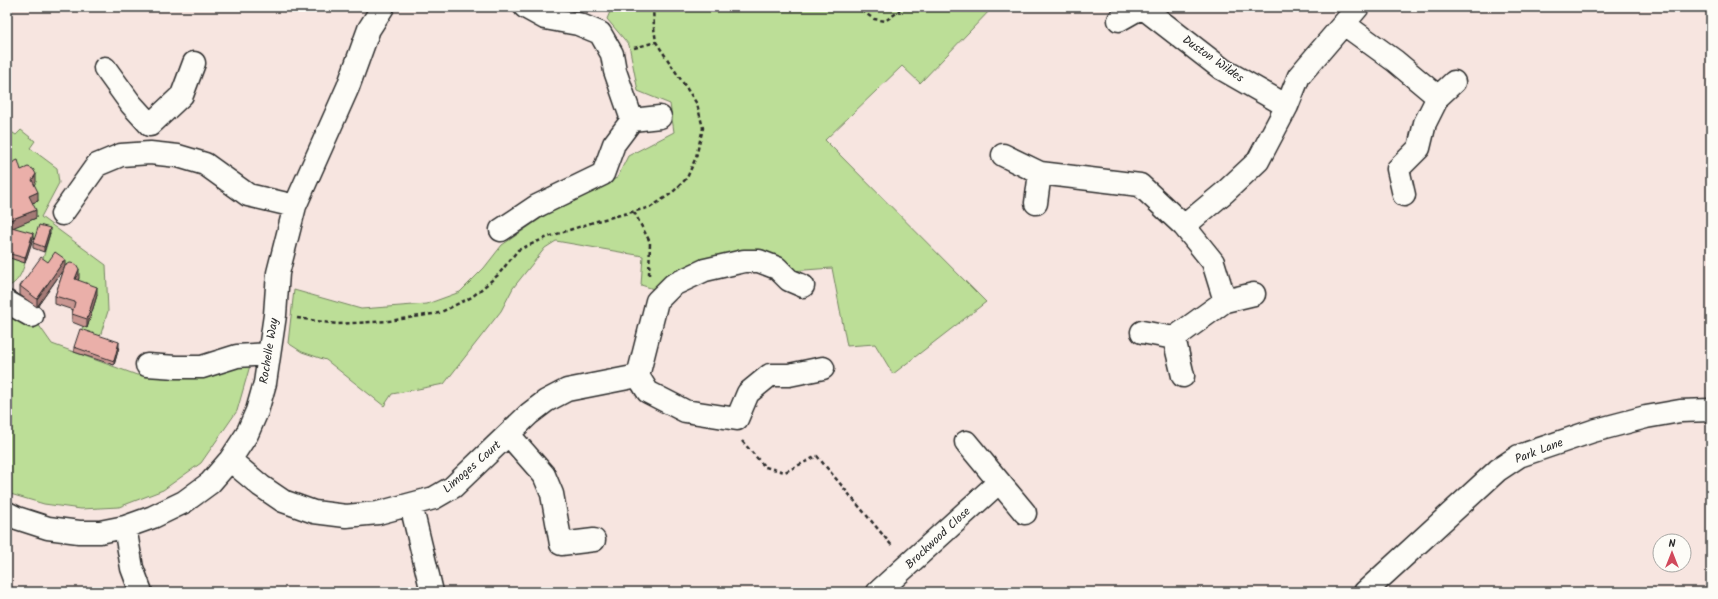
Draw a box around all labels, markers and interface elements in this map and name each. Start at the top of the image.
street label: Duston Wildes [1178,31,1248,87]
street label: Rochelle Way [254,316,284,385]
street label: Park Lane [1512,433,1567,469]
street label: Limoges Court [438,436,506,498]
street label: Brockwood Close [901,502,976,574]
north arrow [1652,533,1692,573]
text: N [1669,535,1676,553]

